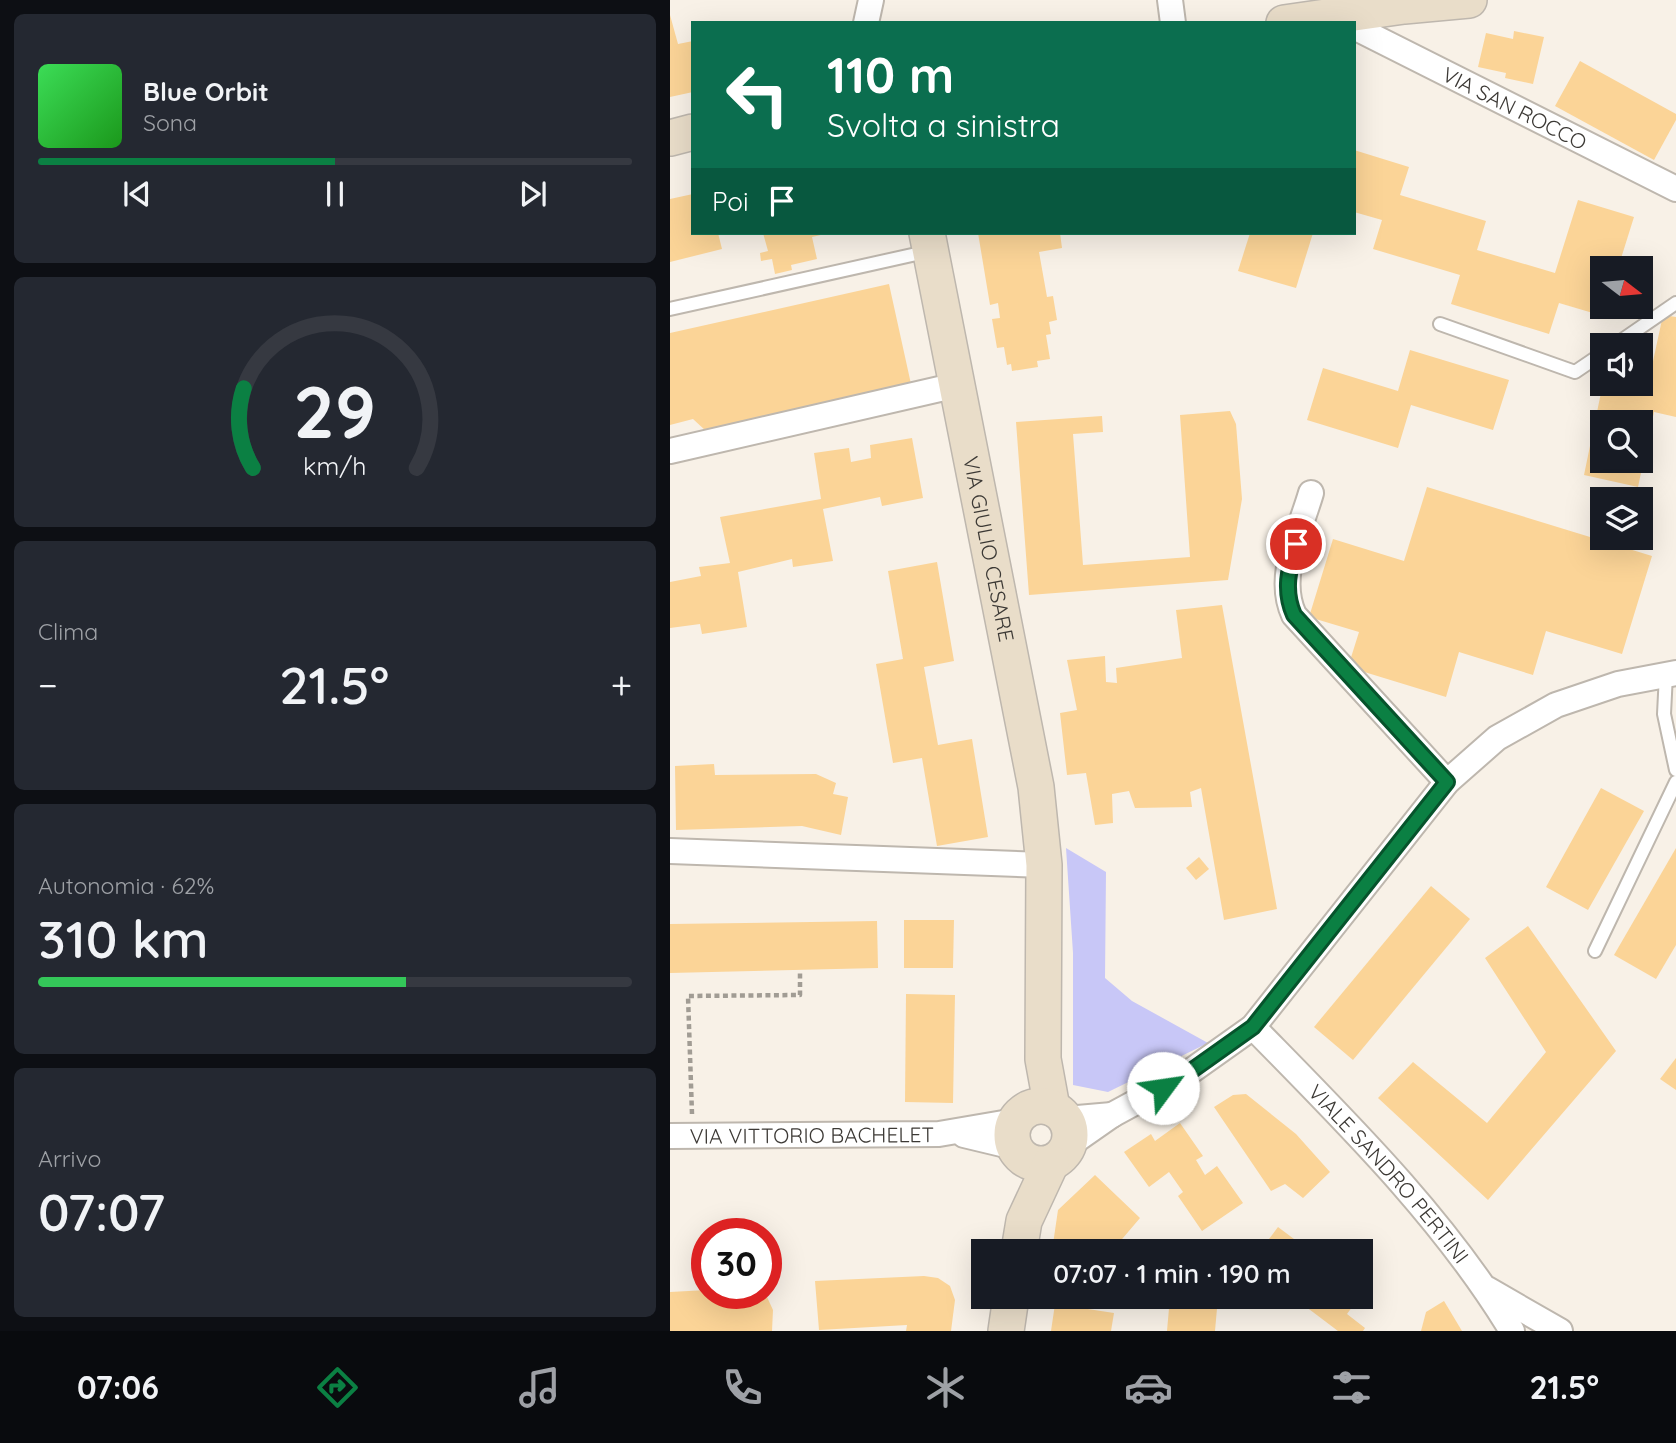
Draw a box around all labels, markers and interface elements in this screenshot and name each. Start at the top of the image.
text: 110 m [827,44,954,105]
icon: left [712,49,803,140]
street label: VIA SAN ROCCO [1438,61,1591,155]
text: Blue Orbit [143,75,269,108]
text: Svolta a sinistra [827,105,1060,145]
text: Sona [143,108,197,137]
icon: previous [118,175,156,213]
icon: pause [316,175,354,213]
icon: next [514,175,552,213]
icon: arrive [763,182,801,220]
text: Poi [712,185,749,218]
north arrow [1590,256,1654,318]
map controls [1590,256,1653,550]
button: sound [1590,333,1653,396]
text: 29 [294,366,376,457]
button: search [1590,410,1653,473]
text: km/h [303,450,367,481]
street label: VIA GIULIO CESARE [958,454,1020,644]
button: layers [1590,487,1653,550]
pin [1266,514,1326,574]
icon: arrive [1277,525,1315,563]
text: Clima [38,617,98,646]
text: 21.5° [279,652,389,717]
text: − [38,661,58,709]
text: + [611,661,632,709]
text: Autonomia · 62% [38,871,214,900]
text: 310 km [38,906,209,971]
position arrow [1126,1051,1200,1125]
street label: VIALE SANDRO PERTINI [1303,1079,1475,1268]
street label: VIA VITTORIO BACHELET [690,1121,934,1149]
text: Arrivo [38,1144,101,1173]
text: 07:07 [38,1179,165,1244]
speed limit sign: 30 [691,1218,782,1309]
text: 07:07 · 1 min · 190 m [1053,1257,1291,1290]
icon: directions [313,1363,362,1412]
icon: music [515,1363,564,1412]
icon: phone [718,1363,767,1412]
icon: climate [921,1363,970,1412]
icon: car [1124,1363,1173,1412]
icon: filters [1327,1363,1376,1412]
text: 07:06 [77,1367,159,1407]
text: 21.5° [1529,1367,1599,1407]

